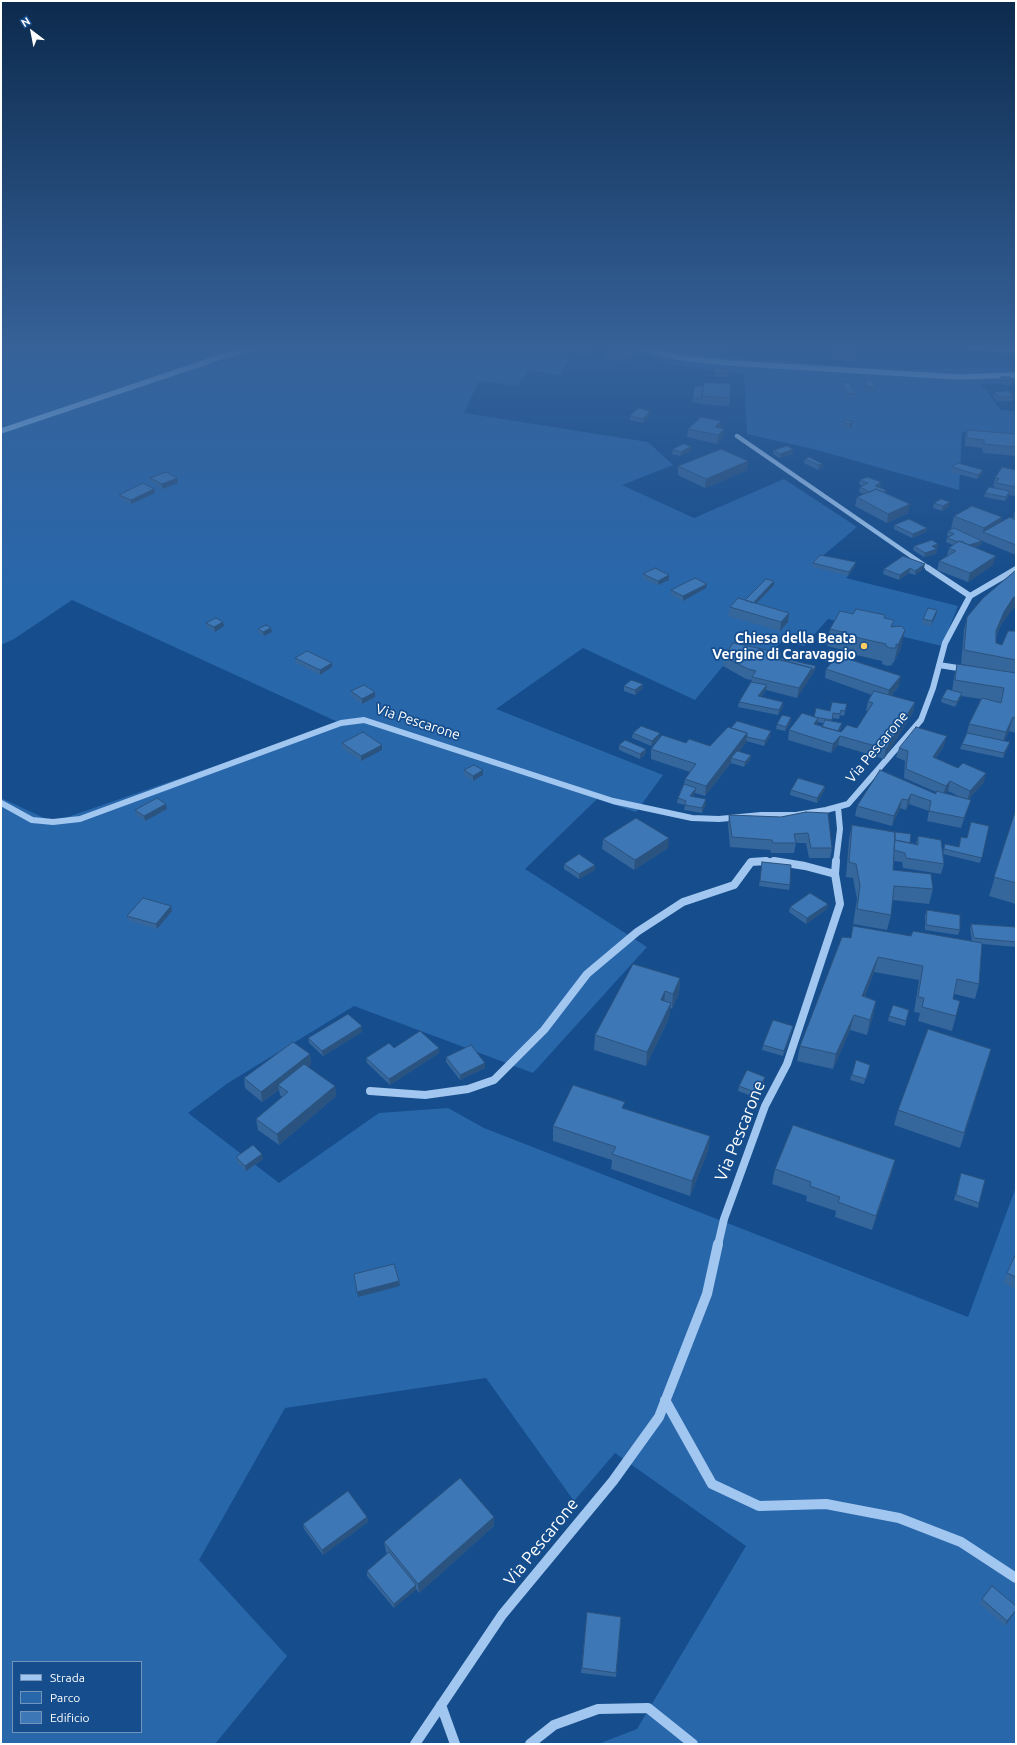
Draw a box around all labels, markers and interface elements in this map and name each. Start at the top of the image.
north arrow [12,12,52,52]
text: N [19,15,32,29]
place label: Chiesa della Beata Vergine di Caravaggio [712,630,856,662]
marker: Chiesa della Beata Vergine di Caravaggio [859,641,869,651]
street label: Via Pescarone [374,700,462,744]
street label: Via Pescarone [842,708,912,786]
street label: Via Pescarone [711,1078,769,1184]
street label: Via Pescarone [499,1494,583,1590]
legend [12,1661,142,1733]
text: Strada [50,1671,85,1684]
text: Parco [50,1691,80,1704]
text: Edificio [50,1711,90,1724]

